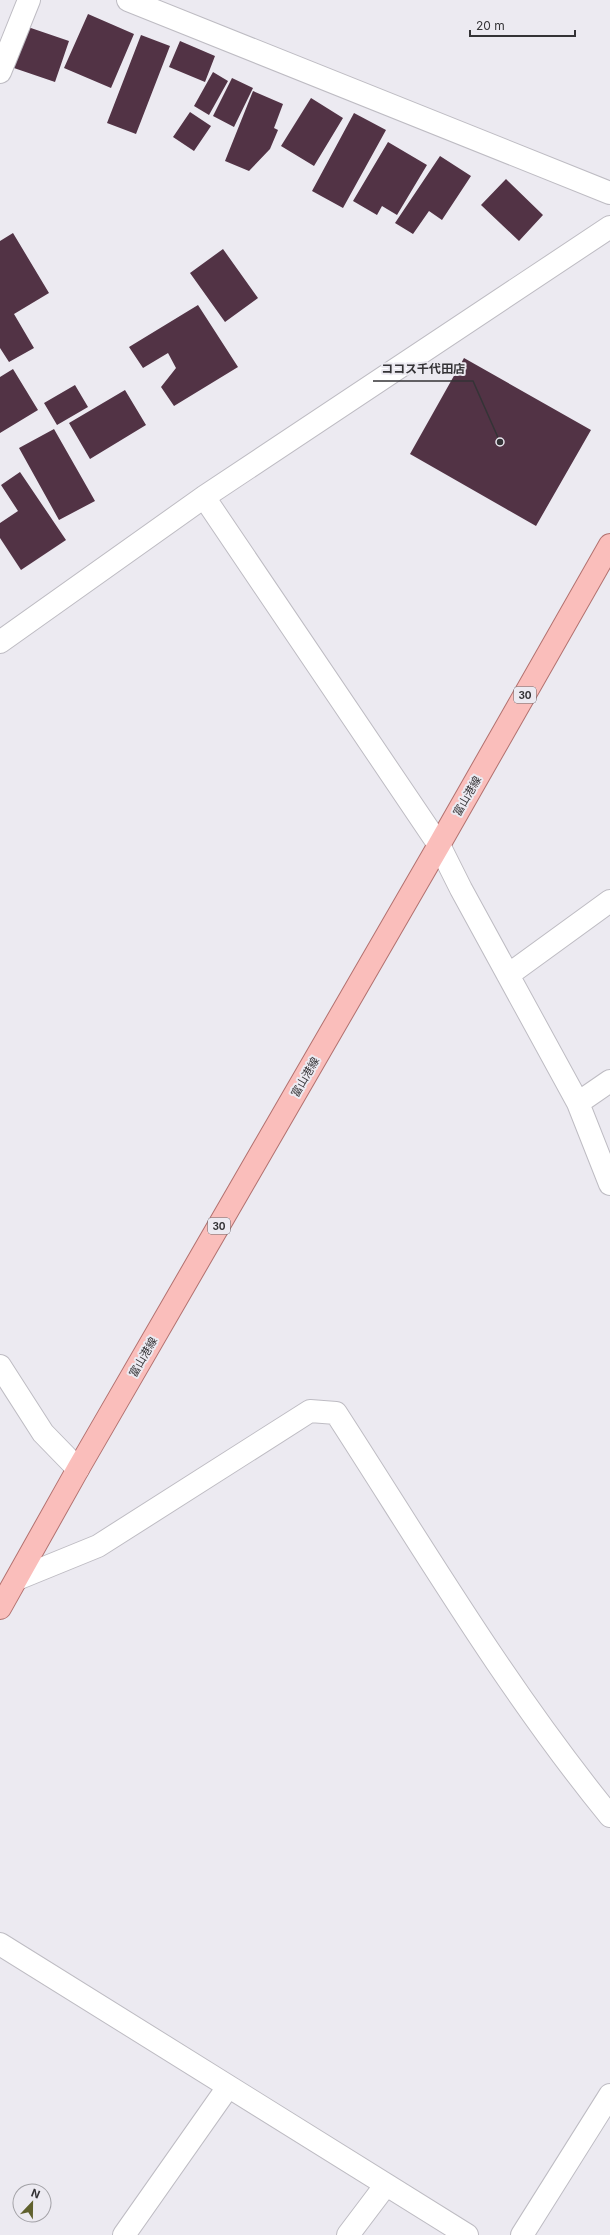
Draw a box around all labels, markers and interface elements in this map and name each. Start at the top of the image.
scale bar [470,12,575,38]
text: 20 m [476,18,505,33]
callout: ココス千代田店 [373,357,473,381]
text: ココス千代田店 [381,361,465,376]
road number: 30 [514,687,536,703]
street label: 富山港線 [450,773,484,819]
street label: 富山港線 [288,1054,322,1100]
road number: 30 [208,1218,230,1234]
street label: 富山港線 [126,1334,160,1380]
north arrow [12,2183,52,2223]
text: N [29,2186,42,2202]

